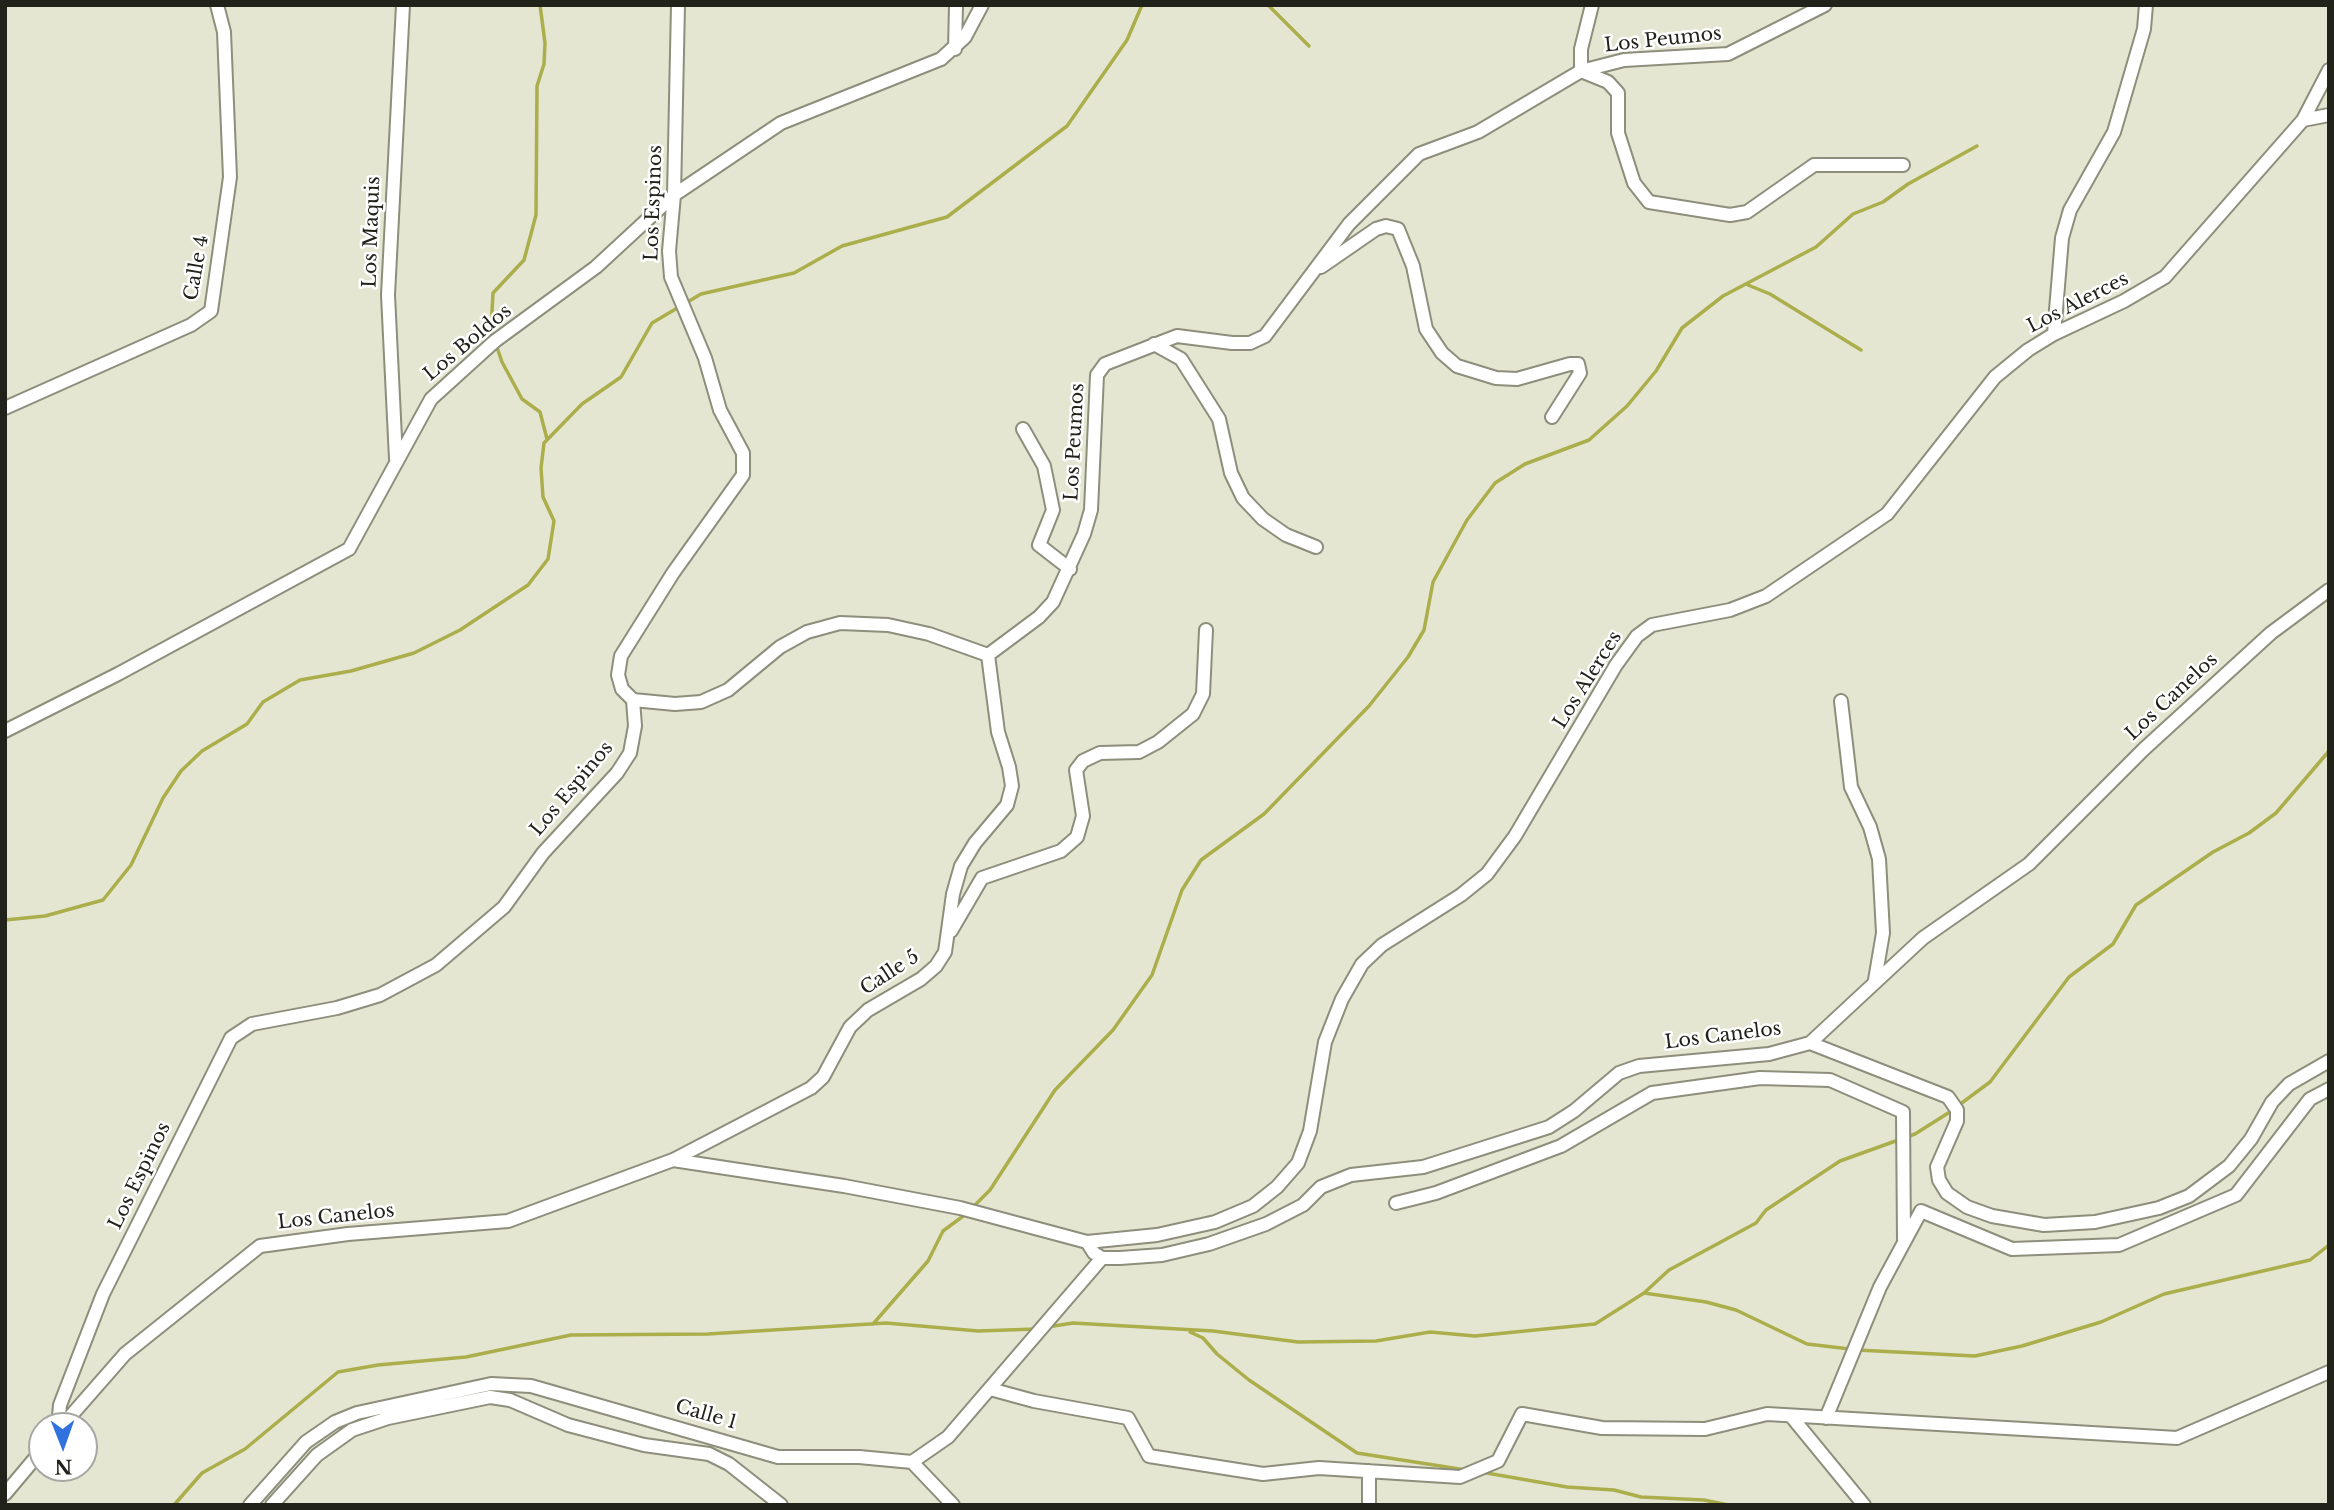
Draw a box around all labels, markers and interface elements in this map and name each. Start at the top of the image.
street label: Los Peumos [1603,23,1723,57]
street label: Los Espinos [641,145,667,261]
street label: Los Maquis [359,176,385,288]
street label: Calle 4 [180,234,214,302]
street label: Los Alerces [2024,268,2132,338]
street label: Los Boldos [420,300,516,386]
street label: Los Peumos [1061,383,1089,501]
street label: Los Alerces [1549,627,1627,733]
street label: Los Canelos [2121,649,2223,745]
street label: Los Espinos [526,737,618,841]
street label: Calle 5 [856,946,924,1000]
street label: Los Canelos [1663,1018,1783,1054]
street label: Los Espinos [104,1119,176,1233]
street label: Los Canelos [276,1200,396,1234]
street label: Calle 1 [673,1395,739,1435]
north arrow [28,1412,98,1482]
text: N [54,1455,72,1478]

